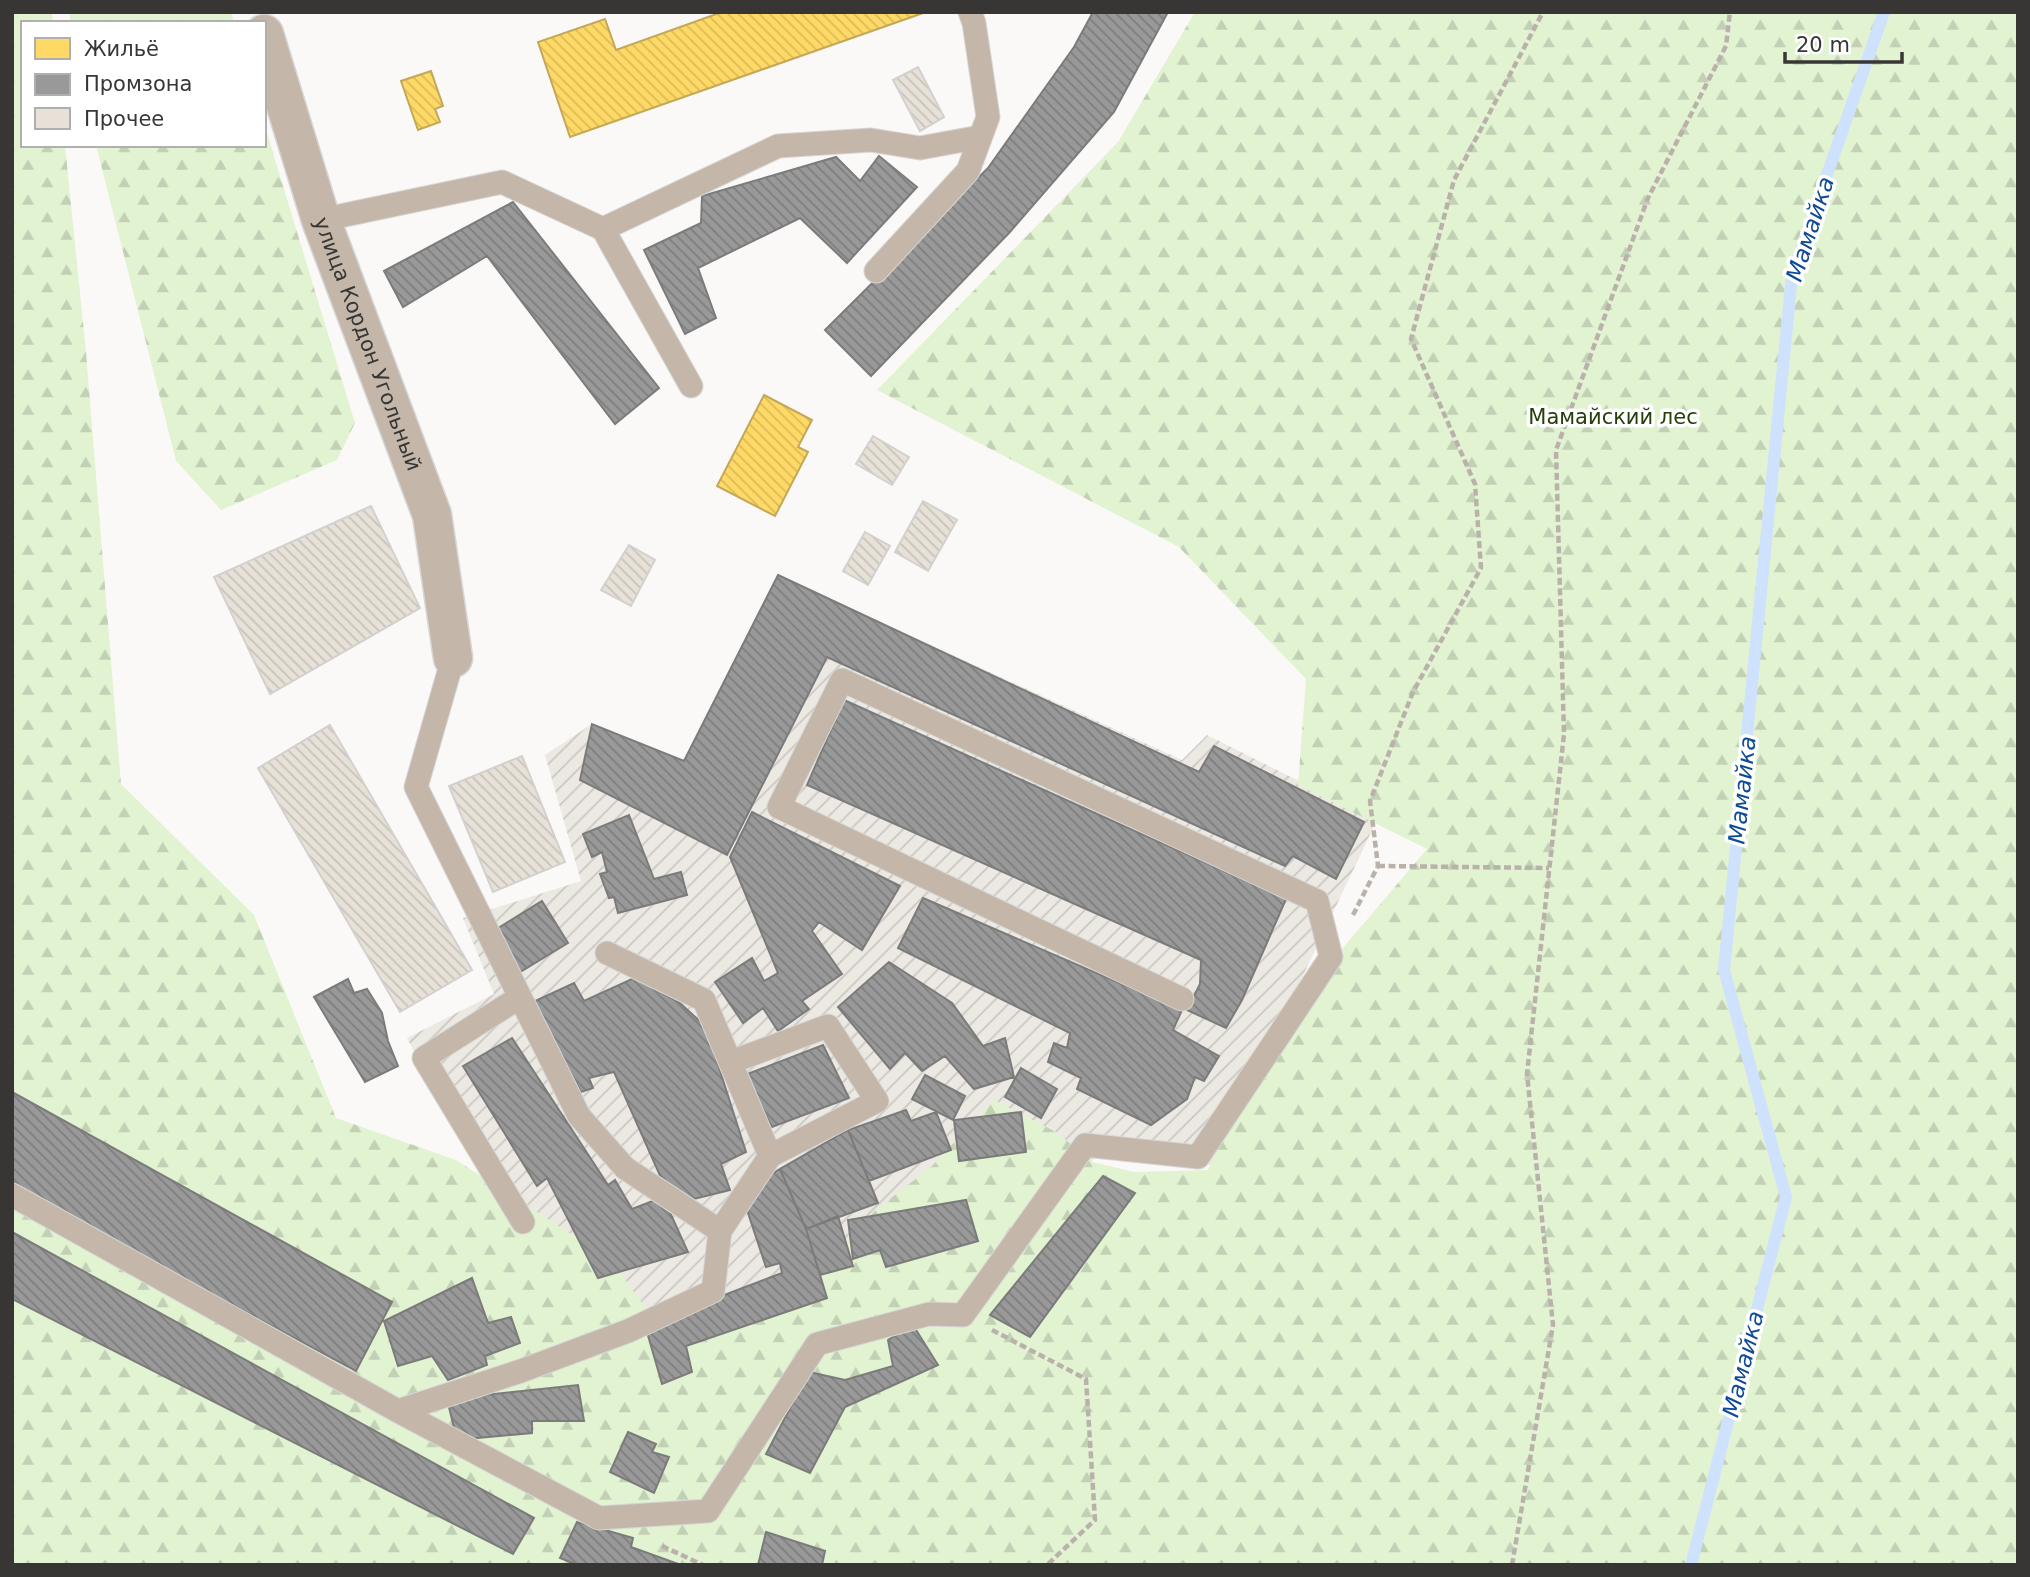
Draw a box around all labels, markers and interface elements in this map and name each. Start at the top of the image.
legend [21,21,266,147]
scale bar [1785,21,1902,65]
text: 20 m [1796,33,1850,57]
text: Жильё [84,37,159,61]
text: Промзона [84,72,192,96]
text: Прочее [84,107,164,131]
water label: Мамайка [1781,173,1839,285]
street label: улица Кордон Угольный [309,214,426,474]
park label: Мамайский лес [1528,405,1698,429]
water label: Мамайка [1723,735,1761,845]
water label: Мамайка [1717,1308,1769,1420]

